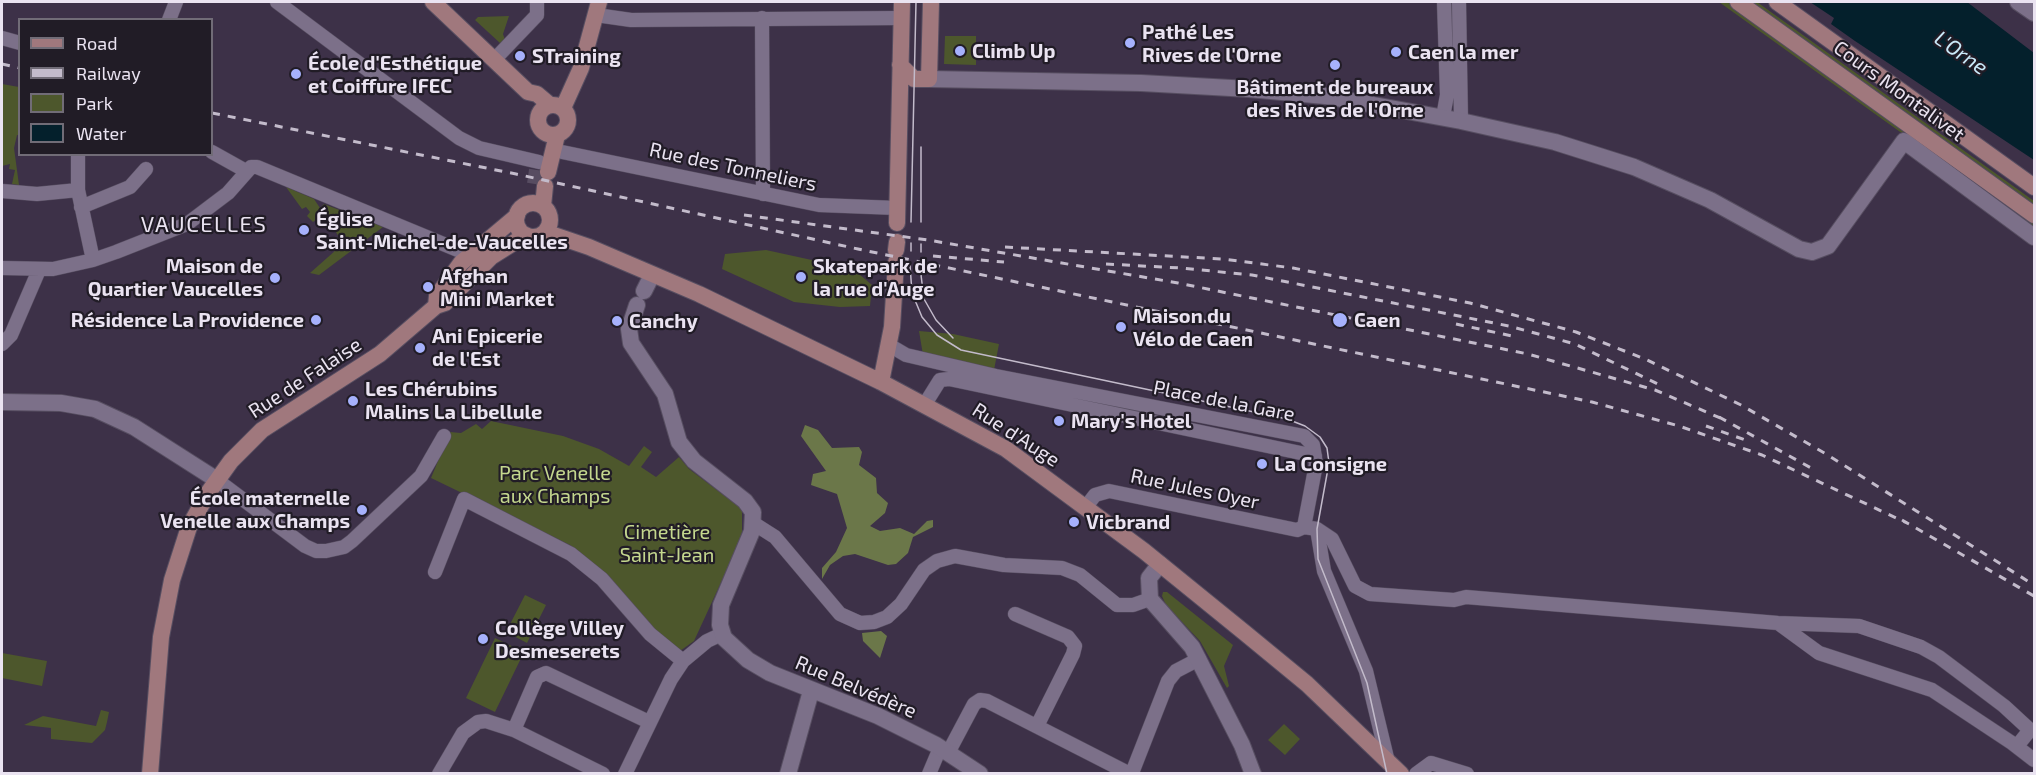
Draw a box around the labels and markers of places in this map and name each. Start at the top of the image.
place label: Pathé Les Rives de l'Orne [1142,20,1281,67]
marker: Pathé Les Rives de l'Orne [1123,36,1137,50]
place label: Climb Up [972,39,1055,63]
place label: Caen la mer [1408,40,1518,64]
place label: STraining [532,44,621,68]
marker: Climb Up [953,44,967,58]
marker: Caen la mer [1389,45,1403,59]
marker: STraining [513,49,527,63]
place label: École d'Esthétique et Coiffure IFEC [308,51,482,98]
marker: Bâtiment de bureaux des Rives de l'Orne [1328,58,1342,72]
marker: École d'Esthétique et Coiffure IFEC [289,67,303,81]
place label: Bâtiment de bureaux des Rives de l'Orne [1237,75,1433,122]
place label: Église Saint-Michel-de-Vaucelles [316,207,568,254]
marker: Église Saint-Michel-de-Vaucelles [297,223,311,237]
place label: Maison de Quartier Vaucelles [88,254,263,301]
place label: Skatepark de la rue d'Auge [813,254,937,301]
place label: Afghan Mini Market [440,264,554,311]
marker: Skatepark de la rue d'Auge [794,270,808,284]
marker: Maison de Quartier Vaucelles [268,271,282,285]
marker: Afghan Mini Market [421,280,435,294]
place label: Maison du Vélo de Caen [1133,304,1253,351]
place label: Résidence La Providence [71,308,304,332]
place label: Caen [1354,308,1400,332]
place label: Canchy [629,309,698,333]
marker: Caen [1331,311,1349,329]
marker: Résidence La Providence [309,313,323,327]
marker: Canchy [610,314,624,328]
marker: Maison du Vélo de Caen [1114,320,1128,334]
place label: Ani Epicerie de l'Est [432,324,543,371]
marker: Ani Epicerie de l'Est [413,341,427,355]
place label: Les Chérubins Malins La Libellule [365,377,542,424]
marker: Les Chérubins Malins La Libellule [346,394,360,408]
place label: Mary's Hotel [1071,409,1191,433]
marker: Mary's Hotel [1052,414,1066,428]
place label: La Consigne [1274,452,1387,476]
marker: La Consigne [1255,457,1269,471]
place label: École maternelle Venelle aux Champs [160,486,350,533]
marker: École maternelle Venelle aux Champs [355,503,369,517]
place label: Vicbrand [1086,510,1170,534]
marker: Vicbrand [1067,515,1081,529]
place label: Collège Villey Desmeserets [495,616,624,663]
marker: Collège Villey Desmeserets [476,632,490,646]

